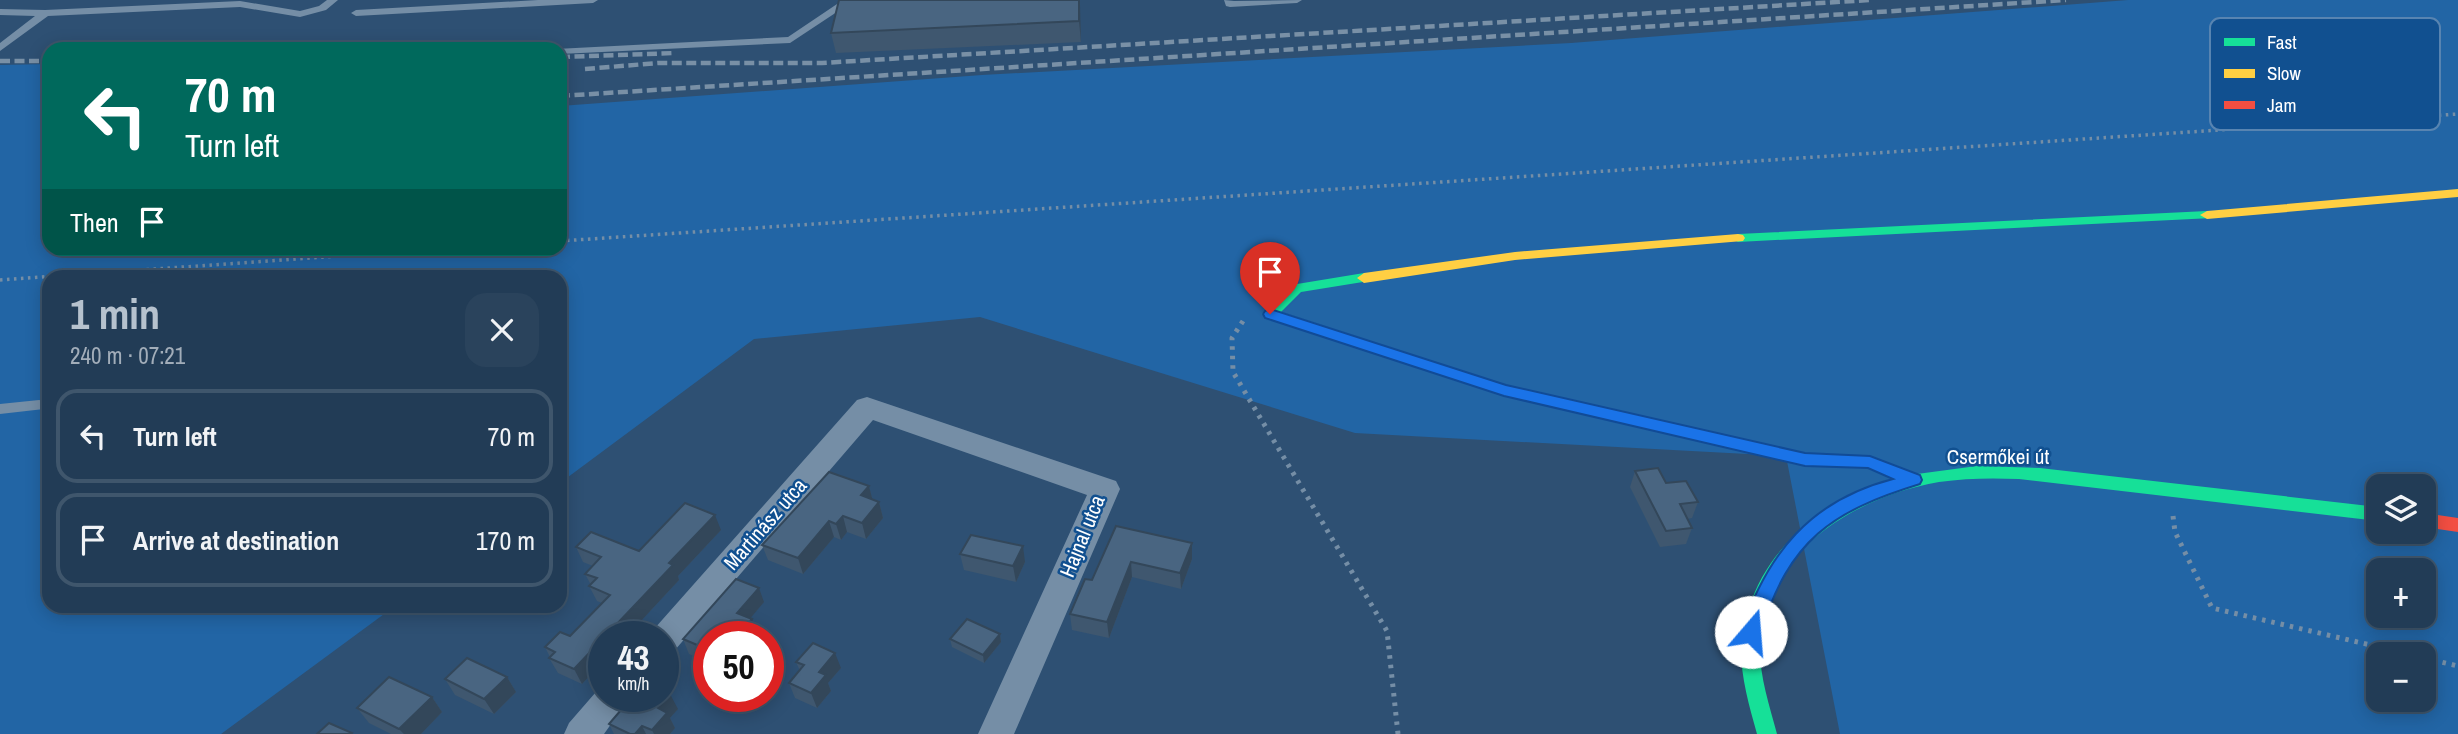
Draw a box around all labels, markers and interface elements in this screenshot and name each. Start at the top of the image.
legend [2210,18,2440,130]
text: Fast [2267,29,2297,55]
text: Slow [2267,60,2302,86]
text: 70 m [185,61,277,127]
icon: left [70,70,161,161]
text: Jam [2267,92,2296,118]
text: Turn left [185,124,279,167]
icon: arrive [133,203,171,241]
text: Then [70,205,119,240]
pin [1240,242,1300,314]
icon: arrive [1251,253,1289,291]
text: 1 min [70,286,160,342]
button: close [465,293,539,367]
text: 240 m · 07:21 [70,340,185,371]
icon: left [74,417,112,455]
text: Turn left [133,419,217,454]
text: 70 m [488,419,535,454]
street label: Csermőkei út [1947,442,2049,471]
street label: Martinász utca [717,472,813,576]
map controls [2366,474,2436,712]
button: layers [2366,474,2436,544]
street label: Hajnal utca [1052,490,1112,581]
icon: arrive [74,521,112,559]
text: Arrive at destination [133,523,339,558]
text: 170 m [476,523,535,558]
button: + [2366,558,2436,628]
position arrow [1714,595,1788,669]
speed limit sign: 50 [693,621,784,712]
text: 43 [618,634,649,681]
button: − [2366,642,2436,712]
text: km/h [618,671,650,696]

